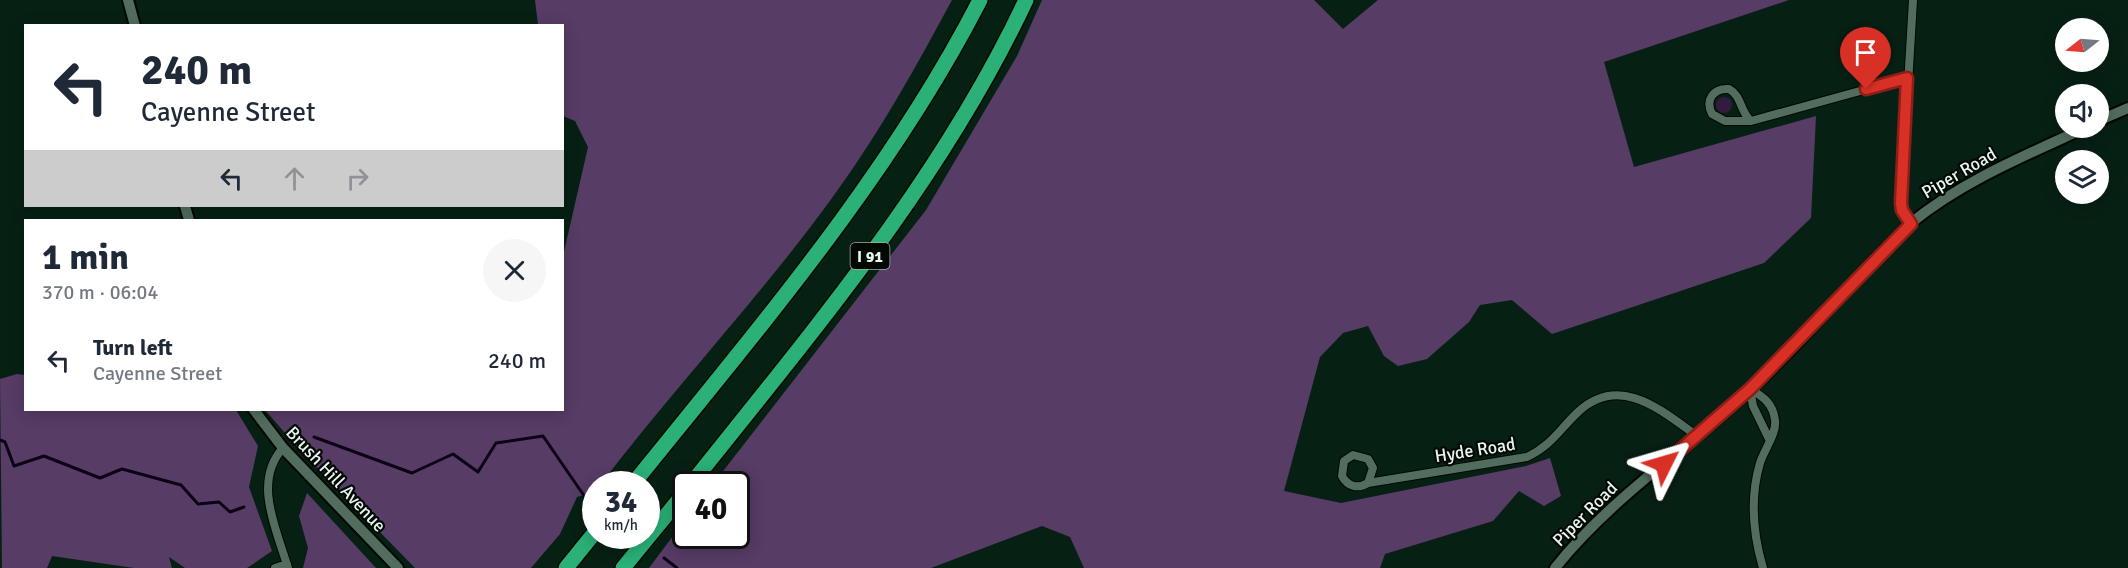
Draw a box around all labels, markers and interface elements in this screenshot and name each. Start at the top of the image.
north arrow [2055,18,2109,72]
map controls [2055,18,2109,204]
pin [1840,27,1891,89]
icon: arrive [1849,36,1882,69]
text: 240 m [141,45,252,96]
icon: left [42,48,120,126]
button: sound [2055,84,2109,138]
text: Cayenne Street [141,96,316,129]
street label: Piper Road [1918,143,2000,203]
button: layers [2055,150,2109,204]
icon: left [215,162,248,195]
icon: ahead [278,162,311,195]
icon: right [341,162,374,195]
text: 1 min [42,235,129,280]
button: close [483,239,546,302]
road number: I 91 [850,243,890,269]
text: 370 m · 06:04 [42,280,158,305]
text: Turn left [93,334,173,361]
icon: left [42,344,75,377]
text: 240 m [488,347,546,374]
text: Cayenne Street [93,361,222,386]
street label: Brush Hill Avenue [281,422,391,536]
position arrow [1632,432,1696,496]
street label: Hyde Road [1433,433,1517,467]
speed limit sign: 40 [672,471,750,549]
street label: Piper Road [1548,477,1622,551]
text: 34 [605,484,637,521]
text: km/h [604,516,638,534]

